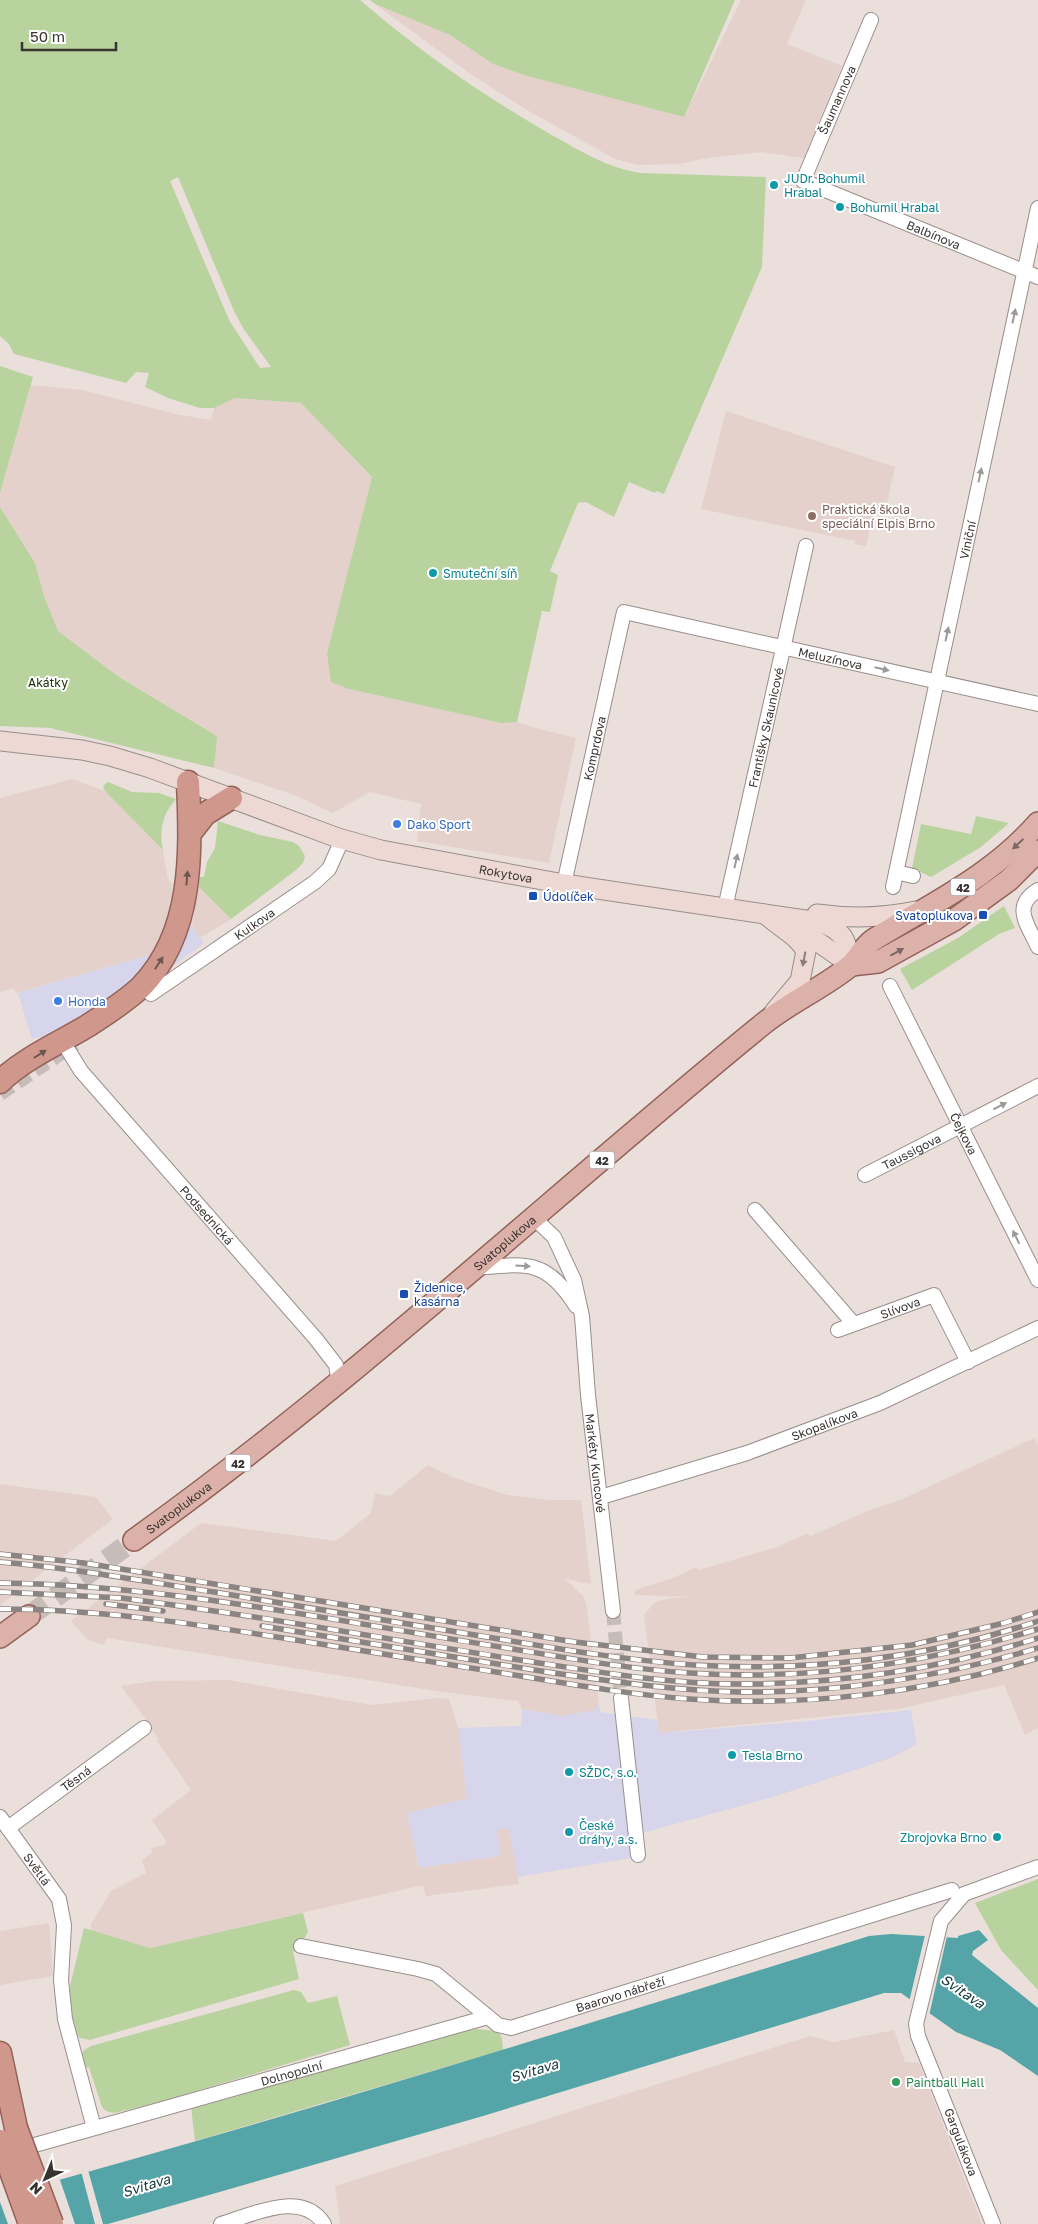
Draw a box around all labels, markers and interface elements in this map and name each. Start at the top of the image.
scale bar [22,20,116,52]
text: 50 m [30,27,65,45]
street label: Šaumannova [815,63,859,137]
place label: JUDr. Bohumil Hrabal [784,171,865,200]
marker: JUDr. Bohumil Hrabal [768,179,780,191]
place label: Bohumil Hrabal [850,200,939,215]
marker: Bohumil Hrabal [834,201,846,213]
street label: Balbínova [905,217,963,252]
one-way arrow [1010,308,1018,324]
one-way arrow [977,467,985,483]
place label: Praktická škola speciální Elpis Brno [822,502,935,531]
marker: Praktická škola speciální Elpis Brno [806,510,818,522]
street label: Viniční [956,518,979,560]
place label: Smuteční síň [443,566,517,581]
marker: Smuteční síň [427,567,439,579]
one-way arrow [943,627,951,642]
street label: Meluzínova [797,643,864,672]
one-way arrow [874,665,889,673]
street label: Františky Skaunicové [745,666,786,789]
park label: Akátky [28,675,68,690]
street label: Komprdova [580,715,608,782]
place label: Dako Sport [407,817,471,832]
marker: Dako Sport [391,818,403,830]
one-way arrow [1013,838,1025,850]
one-way arrow [732,853,740,868]
street label: Rokytova [478,861,534,885]
one-way arrow [183,870,191,886]
road number: 42 [950,879,976,896]
place label: Údolíček [543,889,594,904]
marker: Údolíček [527,890,539,902]
street label: Kulkova [231,904,277,943]
place label: Svatoplukova [895,908,973,923]
marker: Svatoplukova [977,909,989,921]
one-way arrow [891,947,904,956]
one-way arrow [800,952,808,968]
one-way arrow [154,956,164,970]
place label: Honda [68,994,106,1009]
marker: Honda [52,995,64,1007]
one-way arrow [33,1050,46,1059]
one-way arrow [992,1102,1007,1110]
street label: Čejkova [947,1110,981,1157]
street label: Taussigova [879,1130,943,1172]
road number: 42 [590,1152,614,1168]
street label: Podsednická [177,1182,237,1247]
street label: Svatoplukova [470,1212,539,1274]
one-way arrow [1012,1229,1020,1244]
one-way arrow [515,1262,531,1270]
place label: Židenice, kasárna [414,1280,466,1309]
marker: Židenice, kasárna [398,1288,410,1300]
street label: Slívova [878,1293,922,1322]
street label: Skopalíkova [789,1405,859,1443]
street label: Markéty Kuncové [583,1413,609,1513]
road number: 42 [226,1455,250,1472]
street label: Svatoplukova [143,1478,214,1537]
place label: Tesla Brno [742,1748,803,1763]
marker: Tesla Brno [726,1749,738,1761]
street label: Těsná [58,1762,94,1794]
place label: SŽDC, s.o. [579,1765,637,1780]
marker: SŽDC, s.o. [563,1766,575,1778]
place label: České dráhy, a.s. [579,1818,638,1847]
marker: České dráhy, a.s. [563,1826,575,1838]
place label: Zbrojovka Brno [900,1830,987,1845]
marker: Zbrojovka Brno [991,1831,1003,1843]
street label: Světlá [21,1850,54,1888]
water label: Svitava [938,1970,989,2012]
street label: Baarovo nábřeží [574,1973,667,2015]
water label: Svitava [508,2054,561,2085]
street label: Dolnopolní [259,2057,324,2088]
place label: Paintball Hall [906,2075,984,2090]
marker: Paintball Hall [890,2076,902,2088]
street label: Gargulákova [941,2106,981,2178]
north arrow [20,2154,70,2204]
water label: Svitava [120,2169,173,2200]
text: N [26,2179,45,2199]

